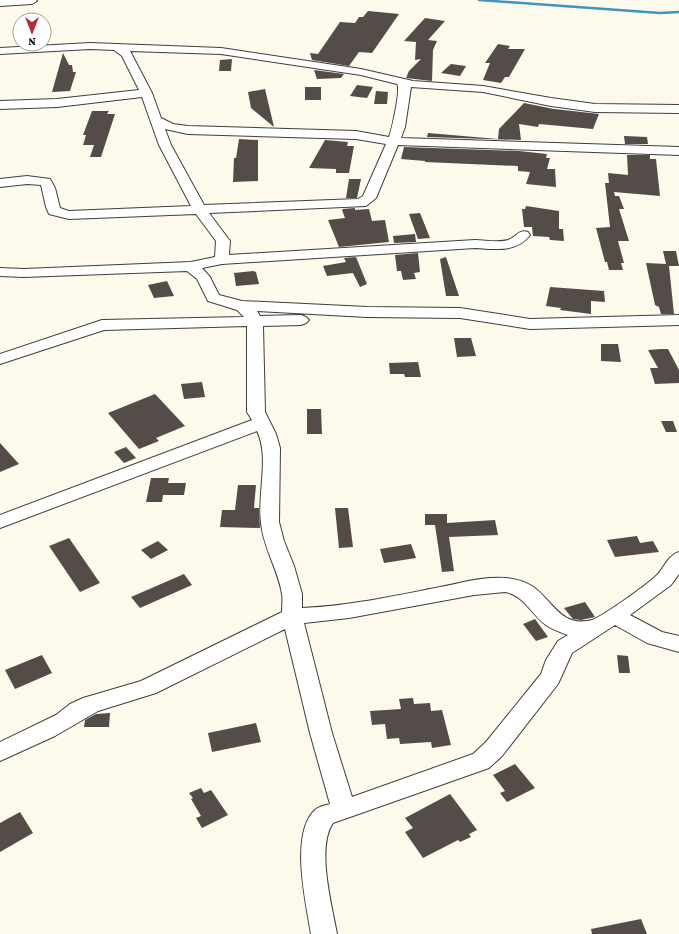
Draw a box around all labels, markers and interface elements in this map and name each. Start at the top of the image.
north arrow [12,12,52,52]
text: N [28,36,36,48]

